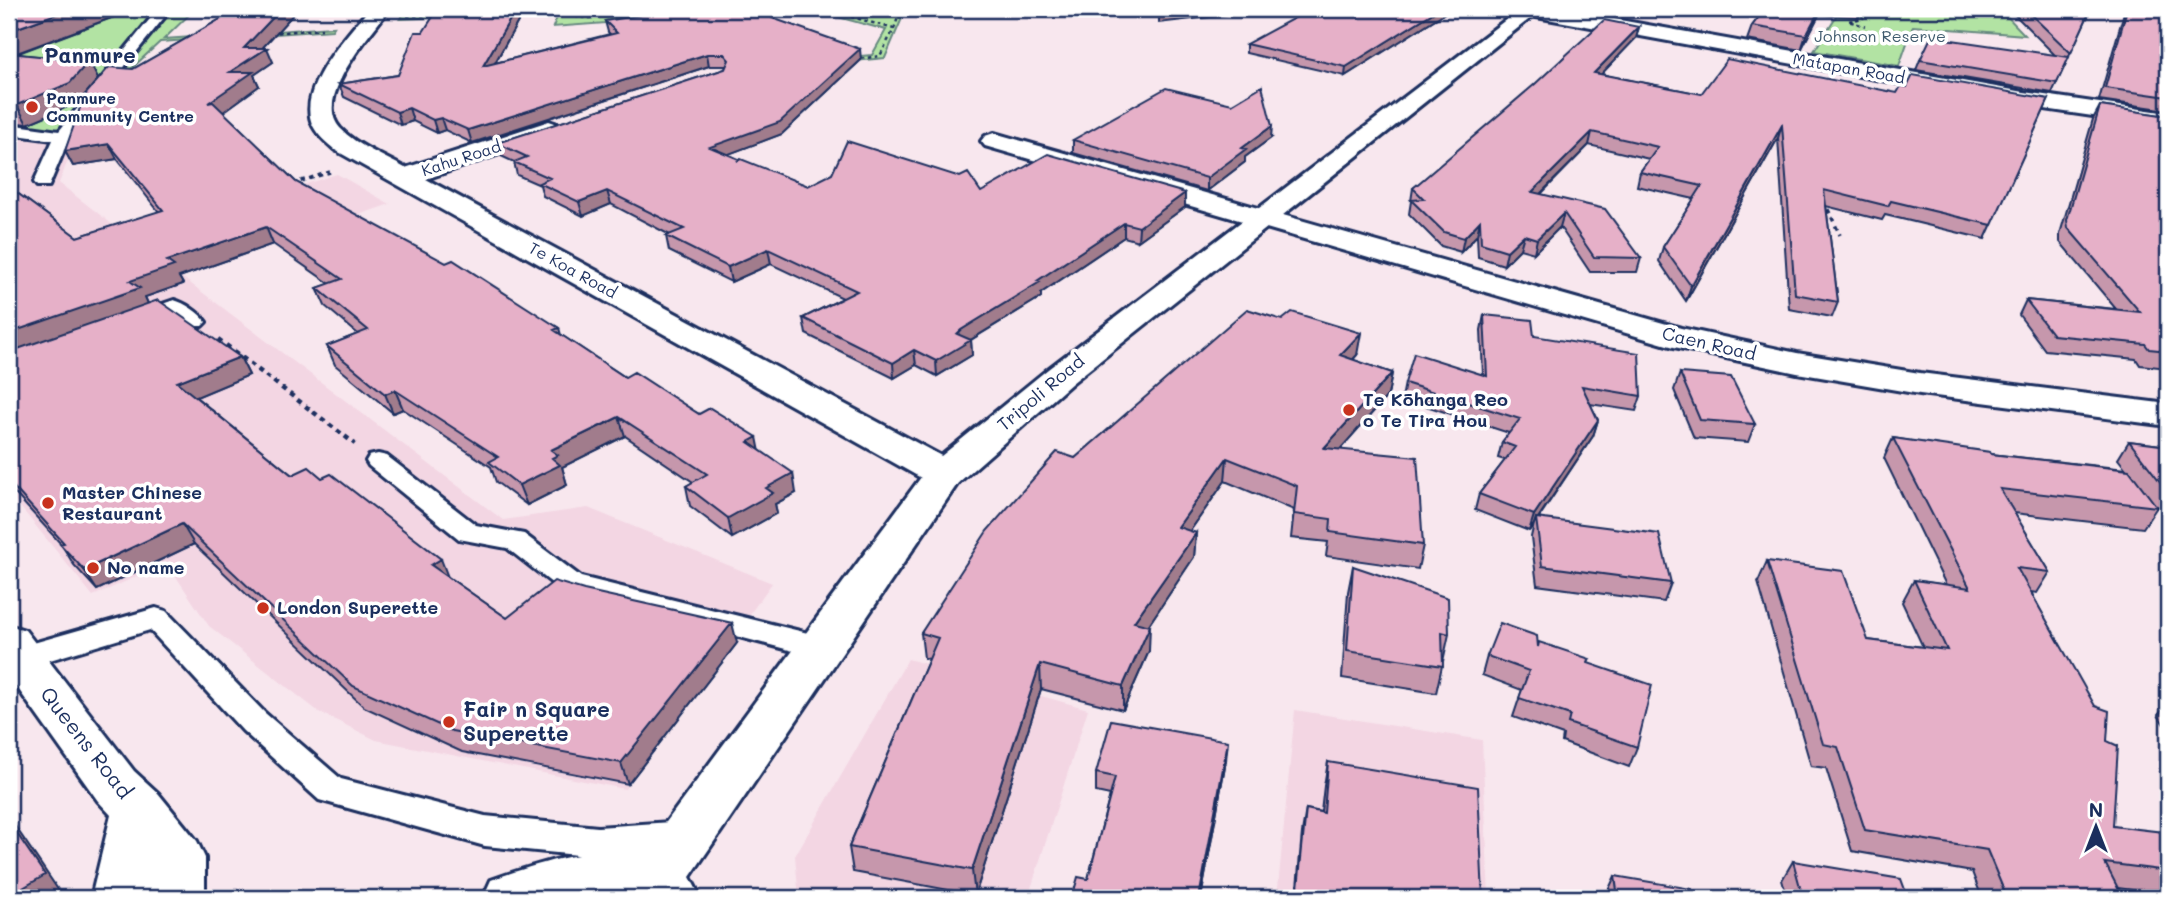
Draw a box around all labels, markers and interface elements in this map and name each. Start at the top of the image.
park label: Johnson Reserve [1814,25,1946,46]
district label: Panmure [44,41,136,68]
street label: Matapan Road [1791,47,1907,88]
place label: Panmure Community Centre [46,87,194,126]
marker: Panmure Community Centre [24,99,40,115]
street label: Kahu Road [418,135,503,180]
street label: Te Koa Road [525,237,621,303]
street label: Caen Road [1660,321,1759,365]
street label: Tripoli Road [992,349,1089,436]
place label: Te Kōhanga Reo o Te Tira Hou [1363,387,1508,432]
marker: Te Kōhanga Reo o Te Tira Hou [1341,402,1357,418]
place label: Master Chinese Restaurant [62,480,202,525]
marker: Master Chinese Restaurant [40,495,56,511]
place label: No name [107,555,185,579]
marker: No name [85,560,101,576]
place label: London Superette [277,595,439,619]
marker: London Superette [255,600,271,616]
street label: Queens Road [35,681,139,803]
place label: Fair n Square Superette [463,695,610,746]
marker: Fair n Square Superette [441,714,457,730]
north arrow [2062,792,2132,862]
text: N [2089,797,2103,822]

